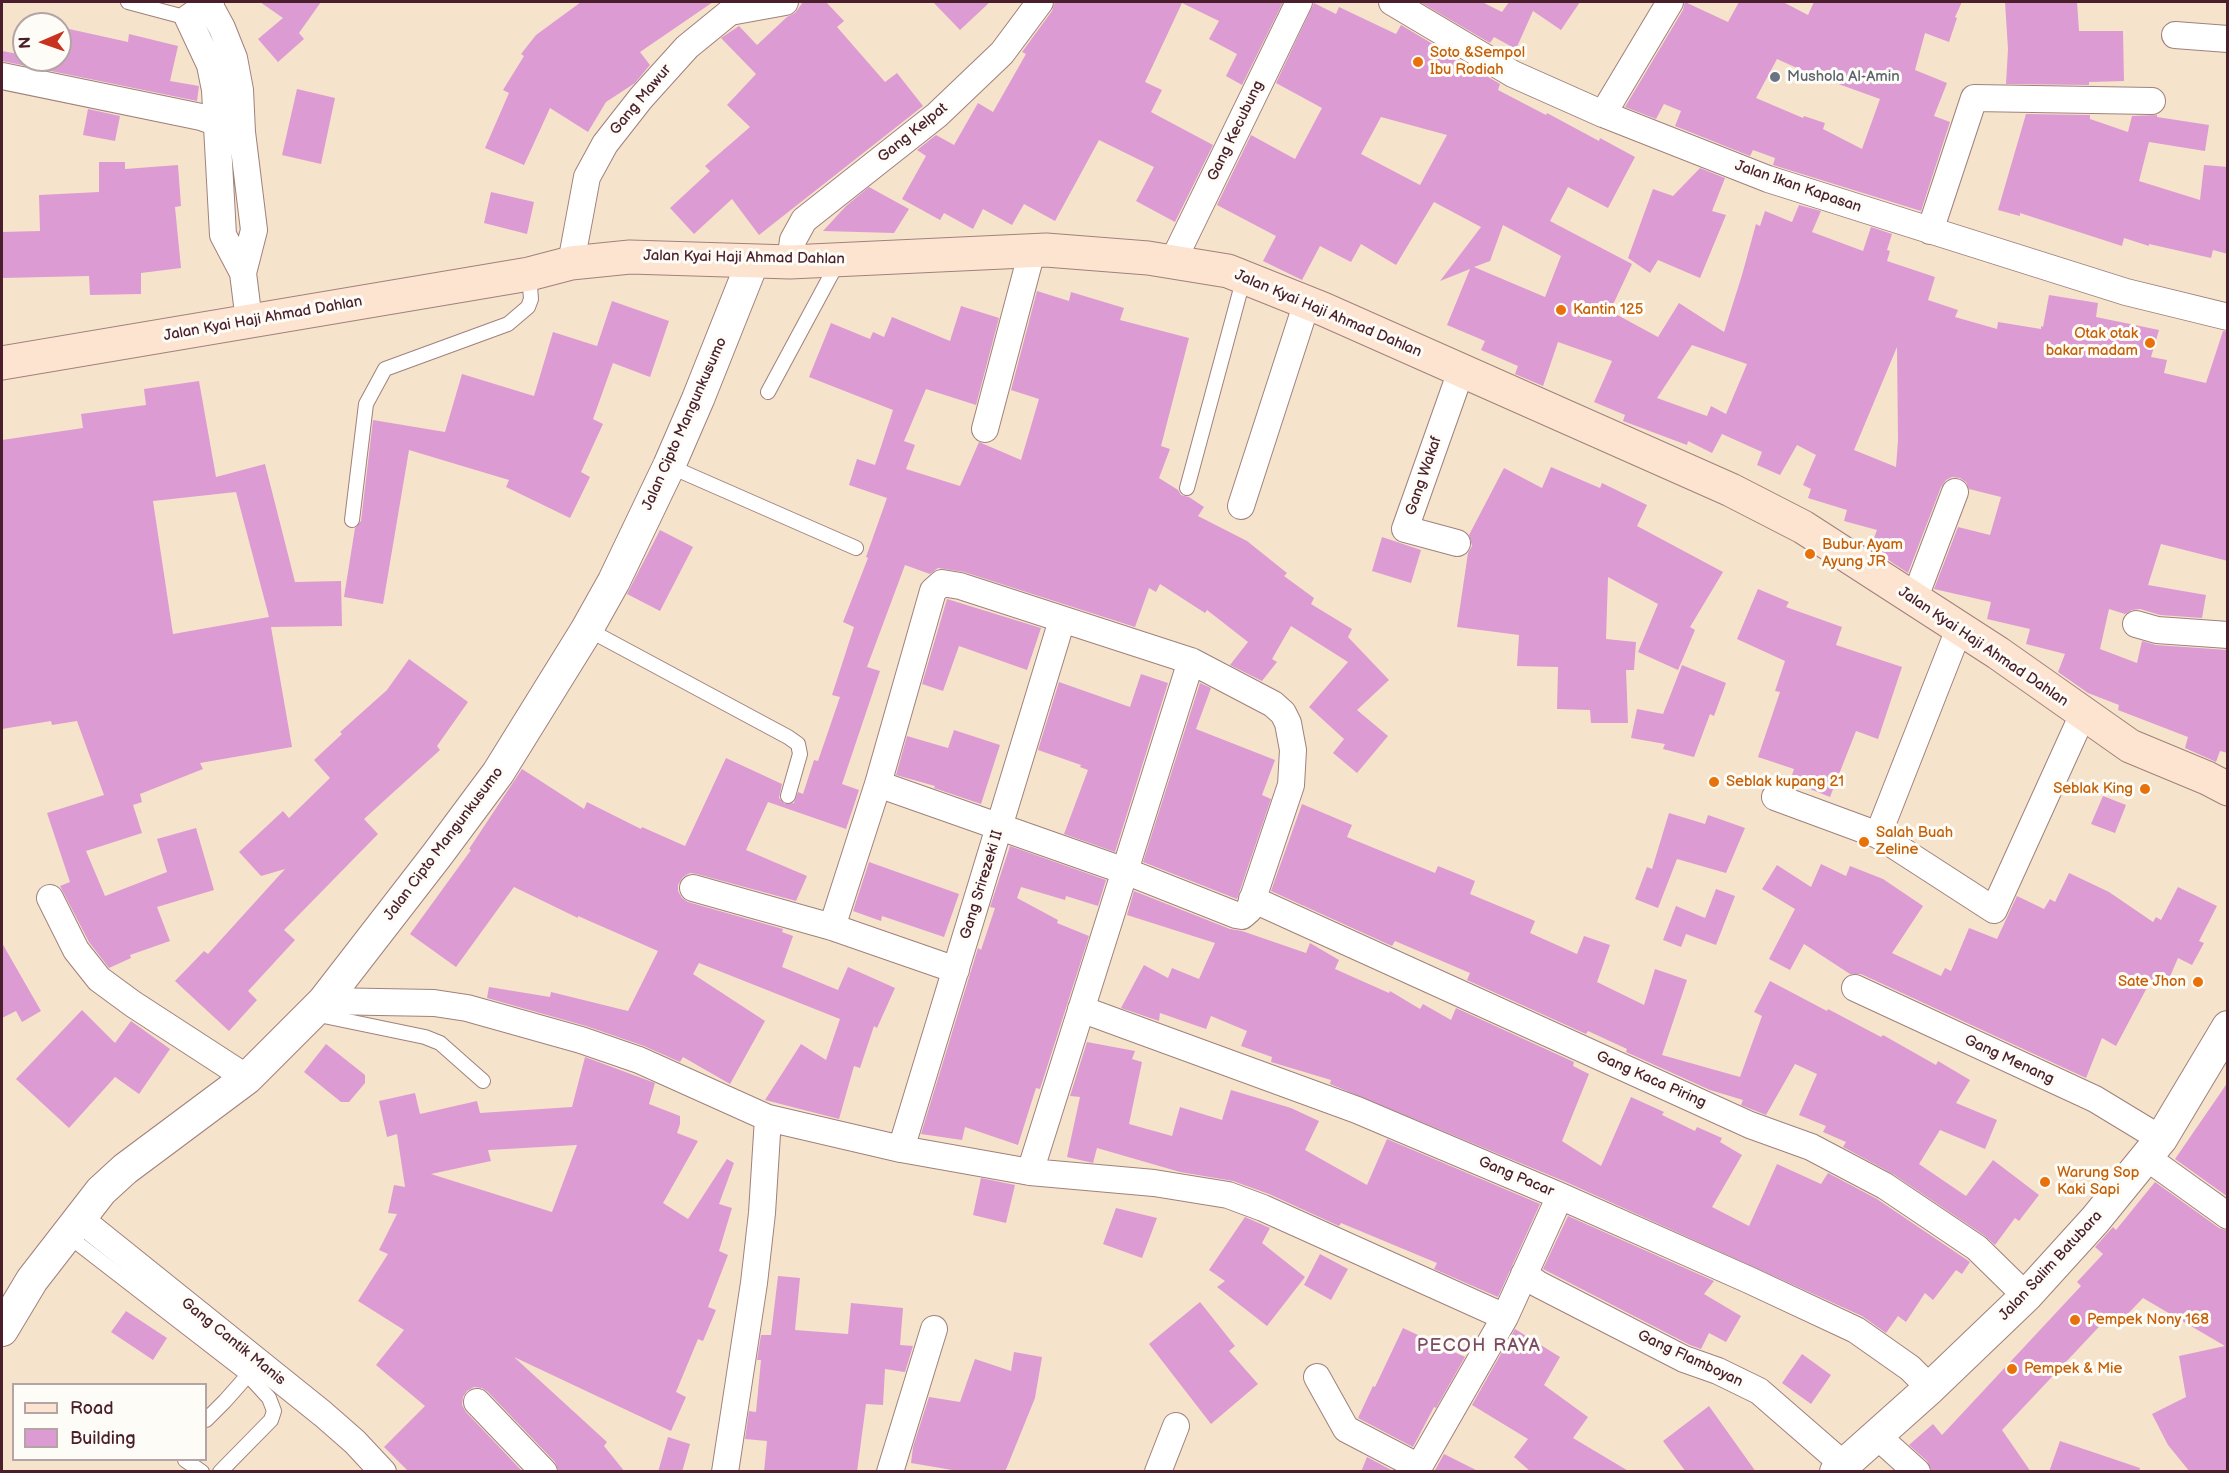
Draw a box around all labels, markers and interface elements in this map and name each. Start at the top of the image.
north arrow [12,12,72,72]
text: N [16,36,35,49]
place label: Soto &Sempol Ibu Rodiah [1430,44,1525,79]
marker: Soto &Sempol Ibu Rodiah [1411,55,1425,69]
street label: Gang Mawur [606,61,676,139]
place label: Mushola Al-Amin [1787,68,1900,86]
marker: Mushola Al-Amin [1768,70,1782,84]
street label: Gang Kecubung [1204,78,1268,184]
street label: Gang Kelpat [875,99,951,167]
street label: Jalan Ikan Kapasan [1732,157,1864,217]
street label: Jalan Kyai Haji Ahmad Dahlan [643,247,845,269]
street label: Jalan Kyai Haji Ahmad Dahlan [1232,266,1424,362]
street label: Jalan Kyai Haji Ahmad Dahlan [162,293,364,345]
place label: Kantin 125 [1573,301,1643,319]
marker: Kantin 125 [1554,303,1568,317]
place label: Otak otak bakar madam [2046,325,2138,360]
street label: Jalan Cipto Mangunkusumo [639,335,731,513]
marker: Otak otak bakar madam [2143,336,2157,350]
street label: Gang Wakaf [1402,434,1446,518]
place label: Bubur Ayam Ayung JR [1822,536,1903,571]
marker: Bubur Ayam Ayung JR [1803,547,1817,561]
street label: Jalan Kyai Haji Ahmad Dahlan [1895,583,2071,711]
street label: Jalan Cipto Mangunkusumo [380,764,508,924]
place label: Seblak kupang 21 [1726,773,1844,791]
marker: Seblak kupang 21 [1707,775,1721,789]
place label: Seblak King [2053,780,2133,798]
marker: Seblak King [2138,782,2152,796]
place label: Salah Buah Zeline [1876,824,1953,859]
street label: Gang Srirezeki II [957,828,1007,942]
marker: Salah Buah Zeline [1857,835,1871,849]
place label: Sate Jhon [2118,973,2186,991]
marker: Sate Jhon [2191,975,2205,989]
street label: Gang Menang [1961,1031,2057,1089]
street label: Gang Kaca Piring [1593,1048,1709,1112]
street label: Gang Pacar [1476,1153,1556,1201]
place label: Warung Sop Kaki Sapi [2057,1164,2140,1199]
marker: Warung Sop Kaki Sapi [2038,1175,2052,1189]
street label: Jalan Salim Batubara [1996,1207,2106,1325]
street label: Gang Cantik Manis [177,1294,289,1390]
place label: Pempek Nony 168 [2087,1311,2209,1329]
marker: Pempek Nony 168 [2068,1313,2082,1327]
street label: Gang Flamboyan [1634,1327,1746,1391]
district label: PECOH RAYA [1417,1335,1541,1357]
place label: Pempek & Mie [2024,1360,2122,1378]
marker: Pempek & Mie [2005,1362,2019,1376]
legend [12,1383,207,1461]
text: Road [70,1398,114,1419]
text: Building [70,1428,136,1449]

